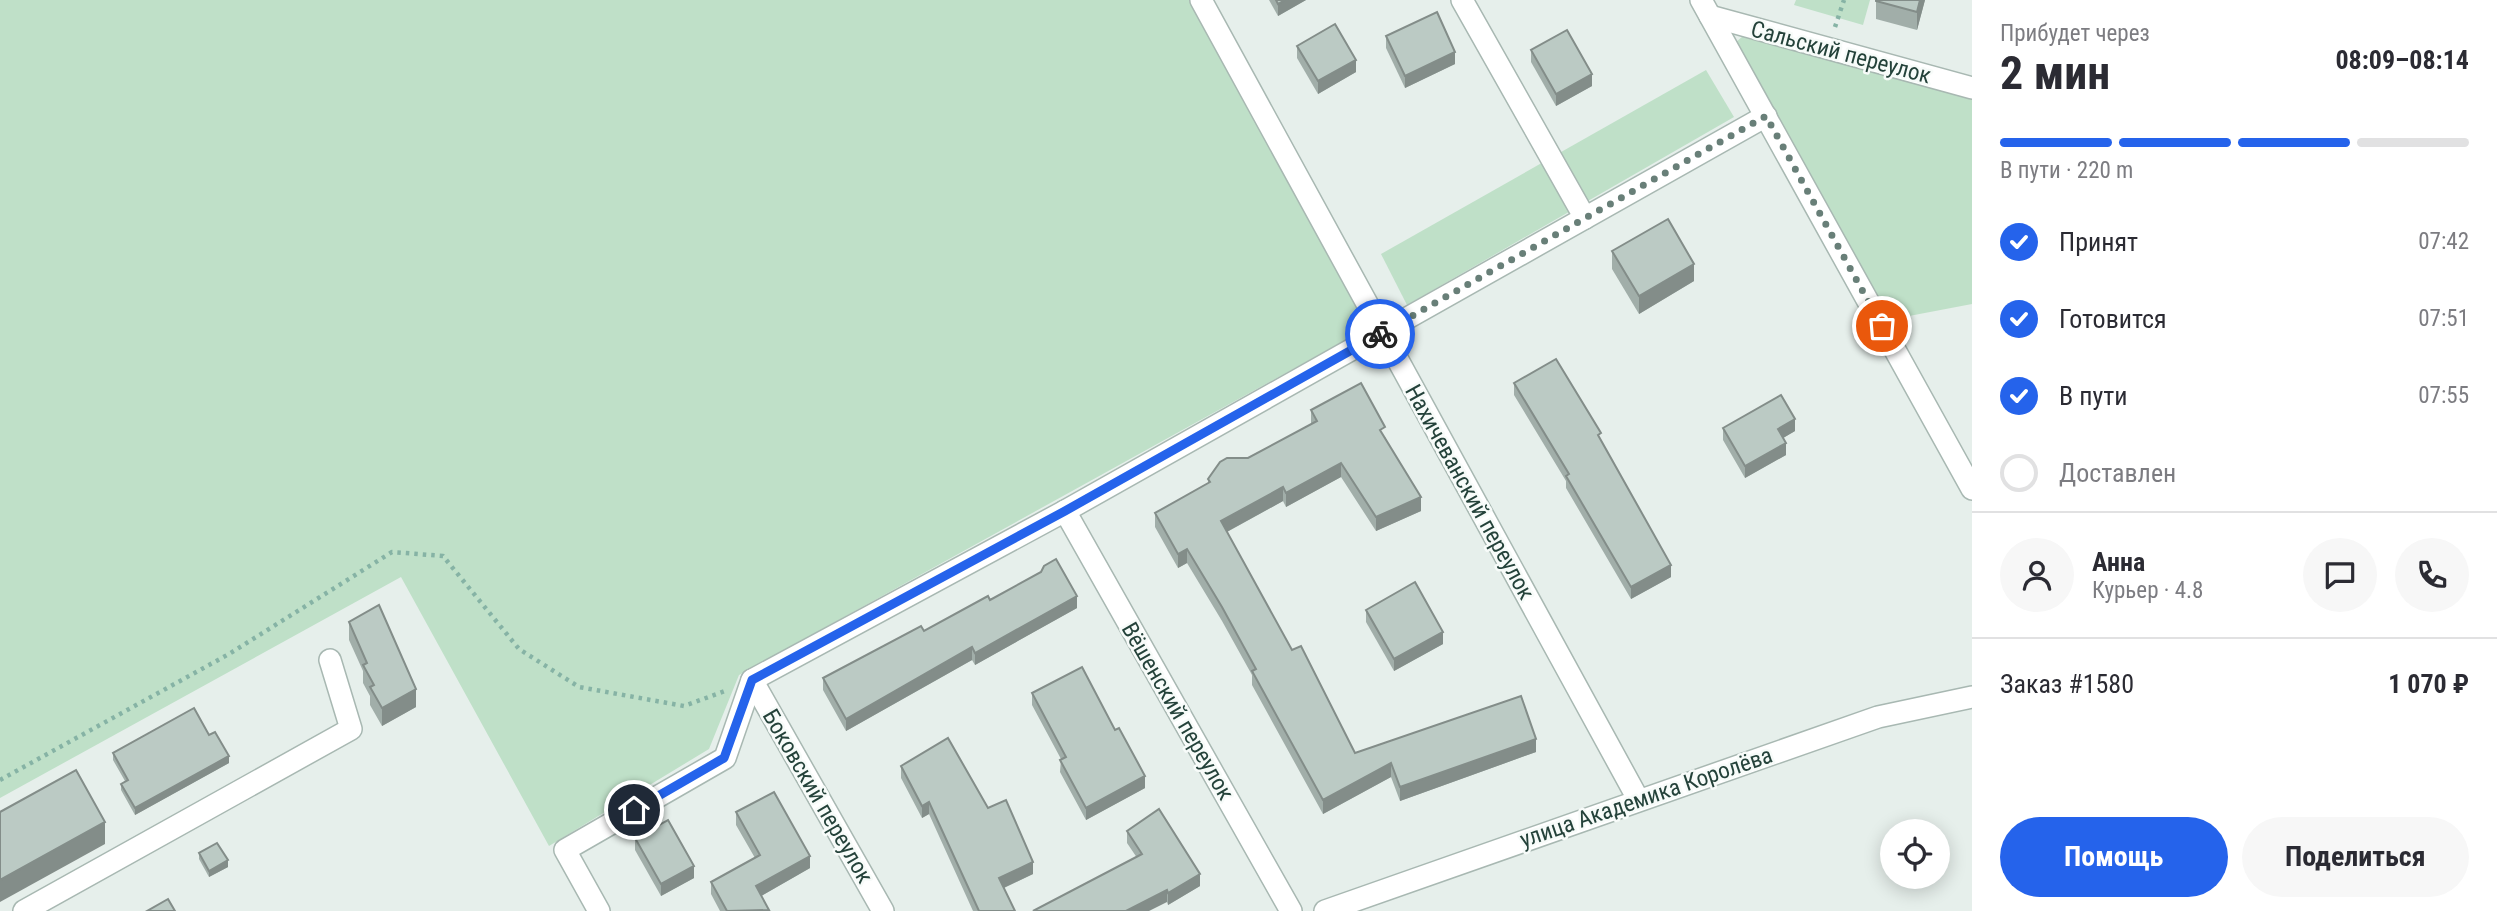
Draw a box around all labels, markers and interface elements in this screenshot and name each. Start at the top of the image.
street label: Сальский переулок [1748,15,1934,89]
text: Прибудет через [2000,20,2150,47]
text: 08:09–08:14 [2335,45,2469,75]
text: 2 мин [2000,46,2110,100]
text: В пути · 220 m [2000,157,2133,184]
icon: check [2000,223,2038,261]
text: Принят [2059,227,2138,257]
text: 07:42 [2418,228,2469,255]
pin [1852,296,1912,356]
courier [1345,299,1415,369]
icon: check [2000,300,2038,338]
text: Готовится [2059,304,2167,334]
text: 07:51 [2418,305,2469,332]
icon: bag [1863,307,1901,345]
icon: bike [1361,315,1399,353]
icon: check [2000,377,2038,415]
street label: Нахичеванский переулок [1399,380,1540,604]
text: В пути [2059,381,2128,411]
text: 07:55 [2418,382,2469,409]
text: Доставлен [2059,458,2176,488]
button: person [2000,538,2074,612]
button: chat [2303,538,2377,612]
button: phone [2395,538,2469,612]
text: Анна [2092,547,2145,577]
text: Курьер · 4.8 [2092,577,2203,604]
street label: Вёшенский переулок [1116,618,1239,805]
text: Заказ #1580 [2000,669,2134,699]
text: 1 070 ₽ [2388,669,2469,699]
street label: Боковский переулок [757,704,878,888]
street label: улица Академика Королёва [1516,742,1776,853]
pin [604,780,664,840]
icon: home [615,791,653,829]
button: Помощь [2000,817,2228,897]
button: Поделиться [2242,817,2469,897]
map controls [1880,819,1950,889]
button: locate [1880,819,1950,889]

